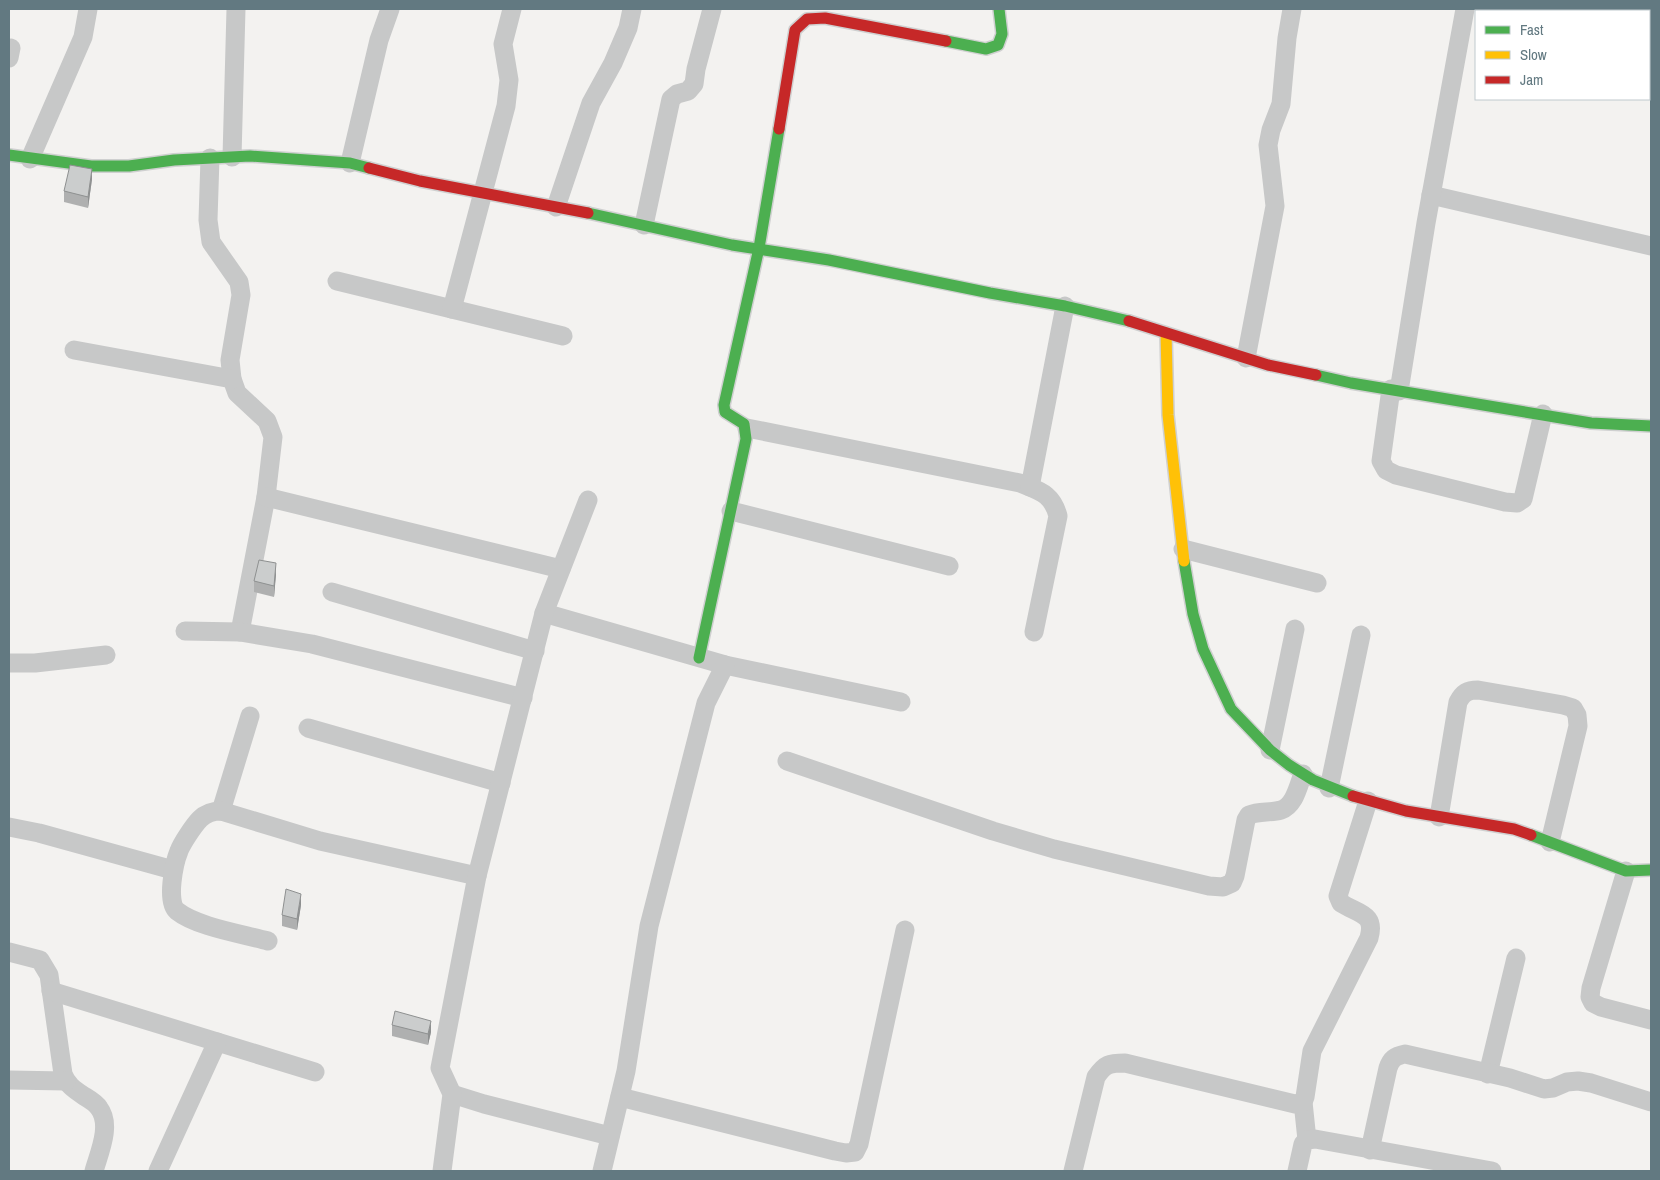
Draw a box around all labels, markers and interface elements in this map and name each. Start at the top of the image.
legend [1475,10,1650,100]
text: Fast [1520,19,1544,40]
text: Slow [1520,44,1547,65]
text: Jam [1520,69,1543,90]

